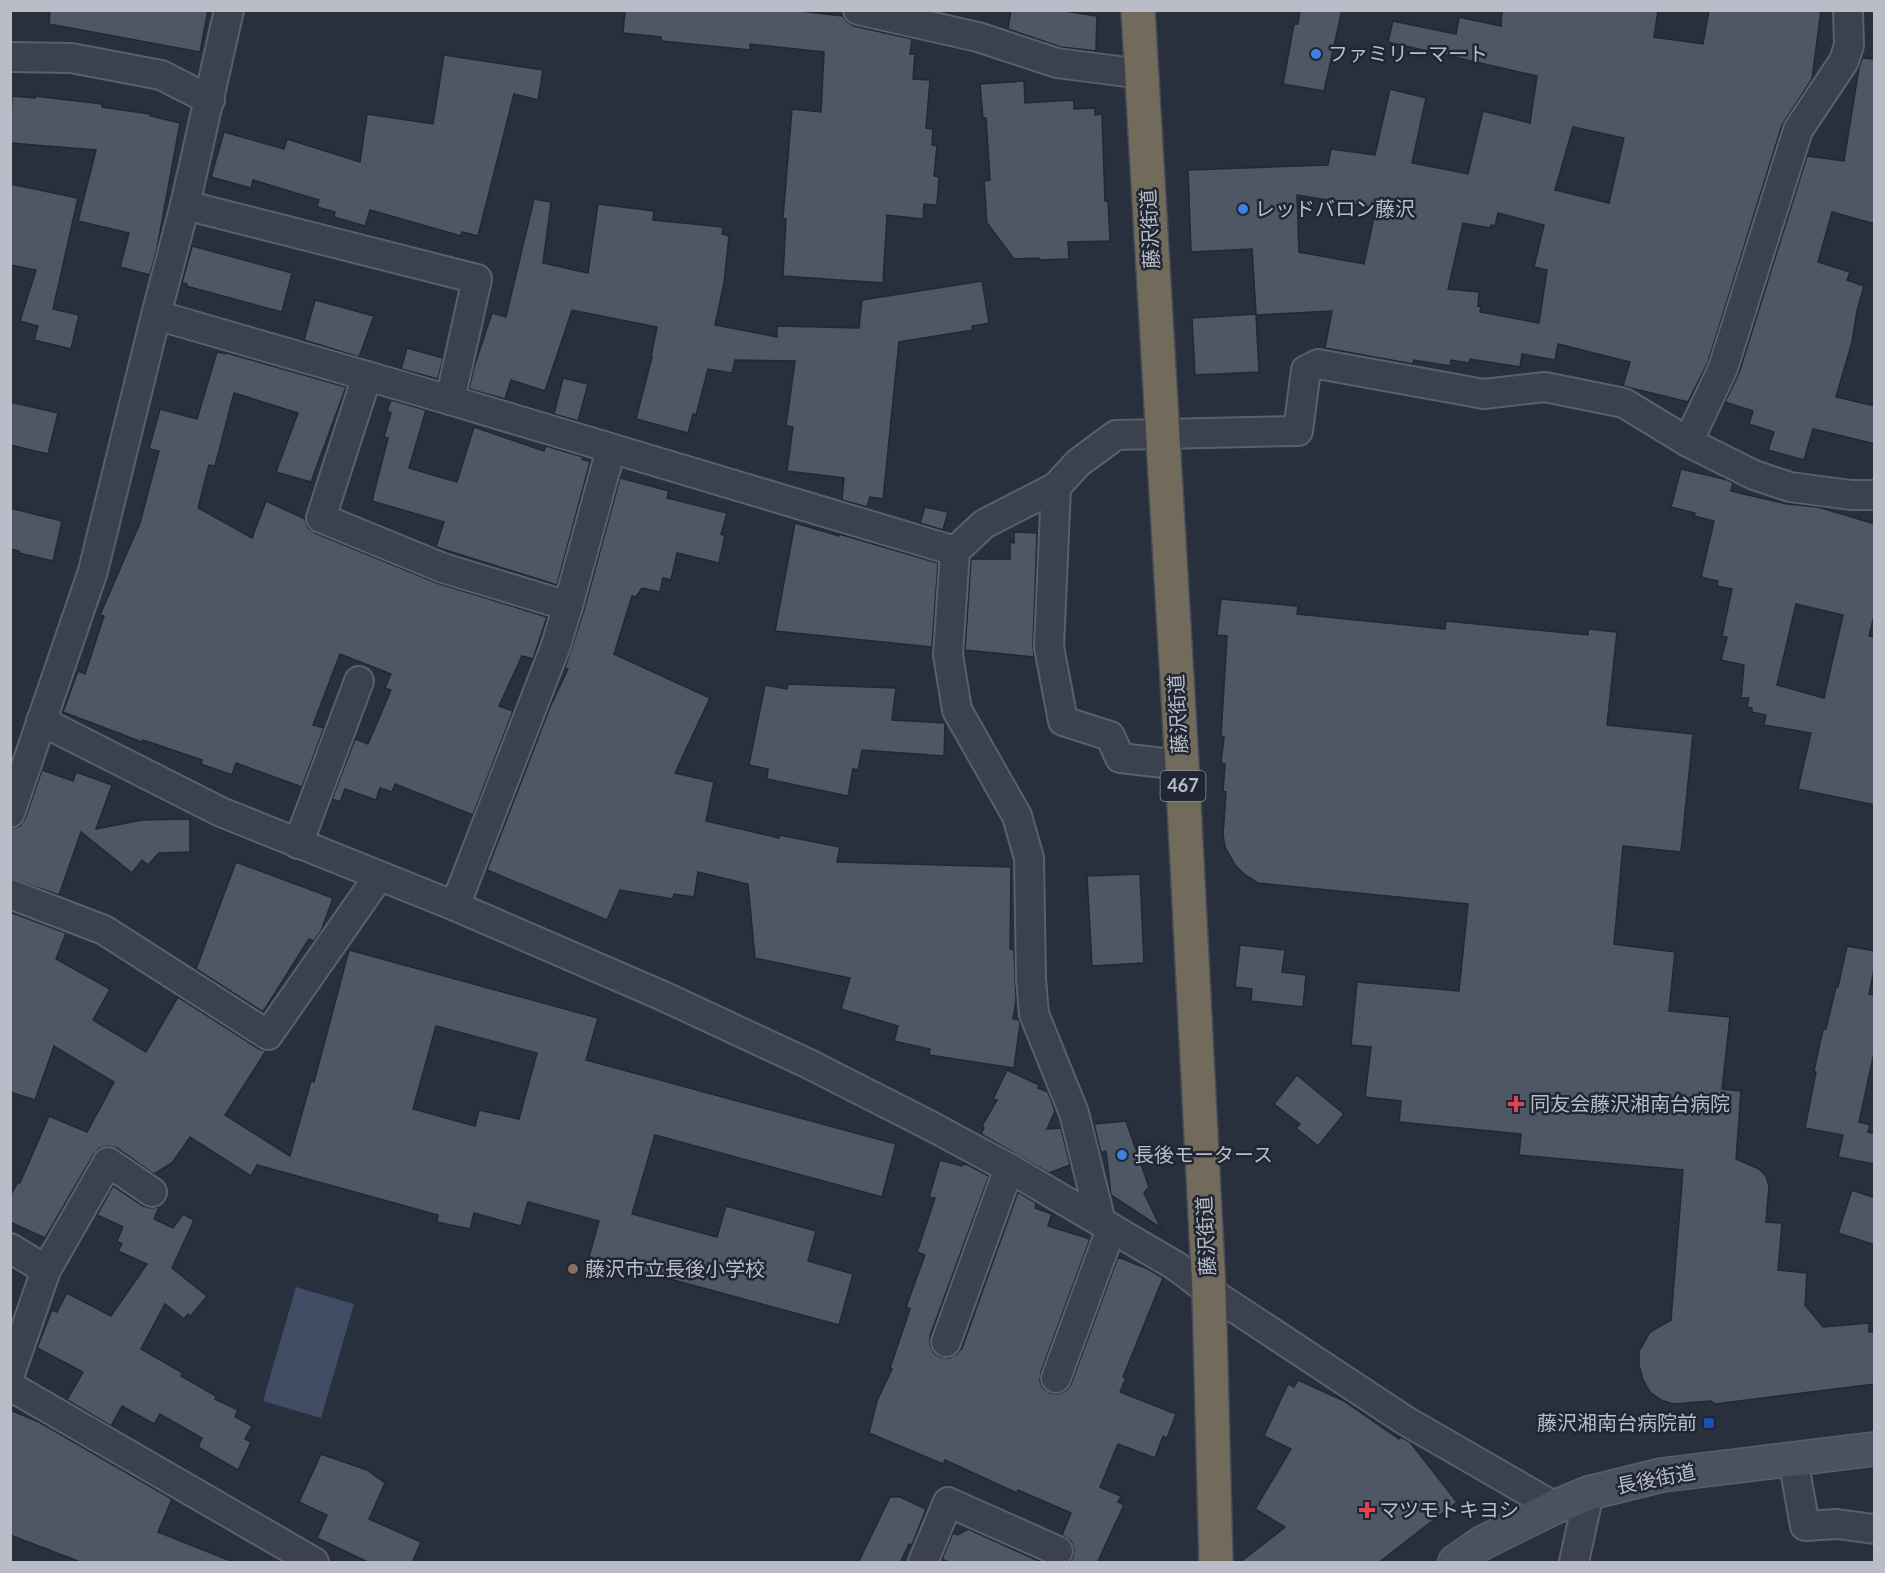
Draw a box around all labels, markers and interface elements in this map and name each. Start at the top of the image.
place label: ファミリーマート [1328,41,1488,65]
marker: ファミリーマート [1309,47,1323,61]
street label: 藤沢街道 [1135,188,1163,270]
place label: レッドバロン藤沢 [1255,196,1415,220]
marker: レッドバロン藤沢 [1236,202,1250,216]
street label: 藤沢街道 [1163,673,1191,755]
road number: 467 [1160,771,1206,801]
place label: 同友会藤沢湘南台病院 [1530,1091,1730,1115]
marker: 同友会藤沢湘南台病院 [1507,1095,1525,1113]
place label: 長後モータース [1134,1142,1273,1166]
marker: 長後モータース [1115,1148,1129,1162]
street label: 藤沢街道 [1191,1195,1219,1277]
place label: 藤沢市立長後小学校 [585,1256,765,1280]
marker: 藤沢市立長後小学校 [566,1262,580,1276]
place label: 藤沢湘南台病院前 [1537,1410,1697,1434]
marker: 藤沢湘南台病院前 [1702,1416,1716,1430]
street label: 長後街道 [1614,1459,1697,1497]
place label: マツモトキヨシ [1379,1497,1519,1521]
marker: マツモトキヨシ [1360,1503,1374,1517]

